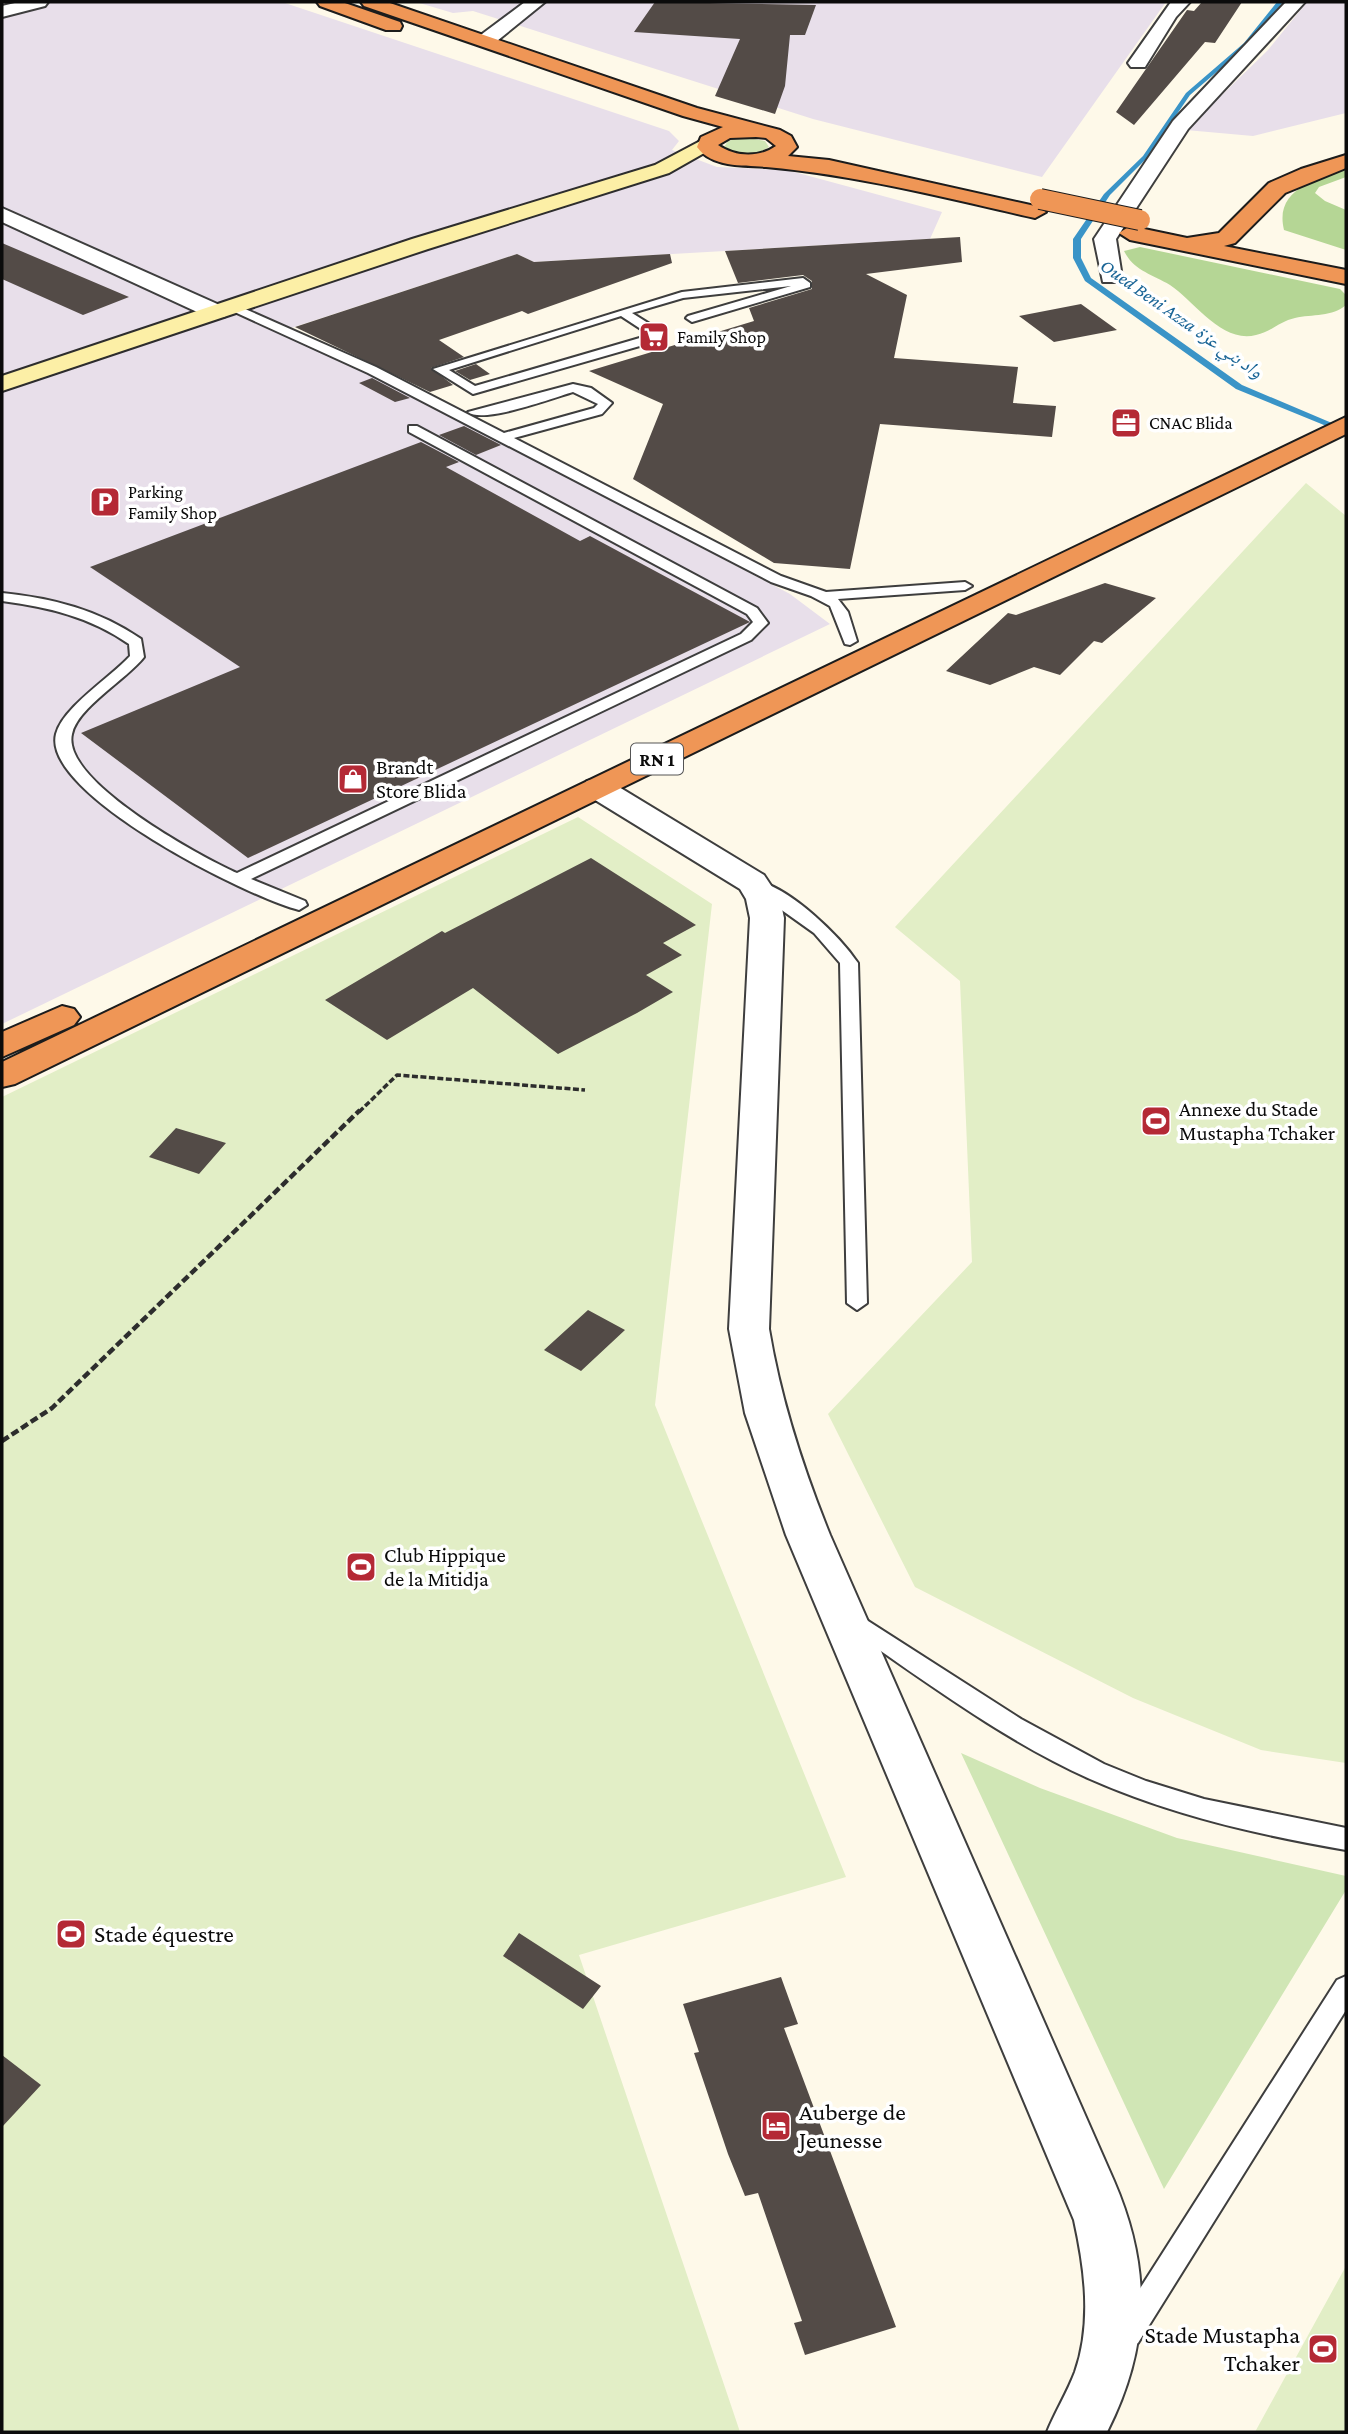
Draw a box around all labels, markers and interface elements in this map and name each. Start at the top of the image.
water label: Oued Beni Azza واد بني عزة [1094,254,1267,386]
supermarket icon: Family Shop [637,320,671,354]
place label: Family Shop [677,327,766,347]
office icon: CNAC Blida [1109,406,1143,440]
place label: CNAC Blida [1149,413,1233,433]
place label: Parking Family Shop [128,482,217,523]
parking icon: Parking Family Shop [88,485,122,519]
road number: RN 1 [631,744,683,774]
place label: Brandt Store Blida [376,755,467,803]
shop icon: Brandt Store Blida [336,762,370,796]
place label: Annexe du Stade Mustapha Tchaker [1179,1097,1336,1145]
sports icon: Annexe du Stade Mustapha Tchaker [1139,1104,1173,1138]
place label: Club Hippique de la Mitidja [384,1543,506,1591]
sports icon: Club Hippique de la Mitidja [344,1550,378,1584]
sports icon: Stade équestre [54,1917,88,1951]
place label: Stade équestre [94,1920,234,1947]
place label: Auberge de Jeunesse [797,2098,906,2153]
hotel icon: Auberge de Jeunesse [759,2109,793,2143]
place label: Stade Mustapha Tchaker [1145,2321,1300,2376]
sports icon: Stade Mustapha Tchaker [1306,2332,1340,2366]

